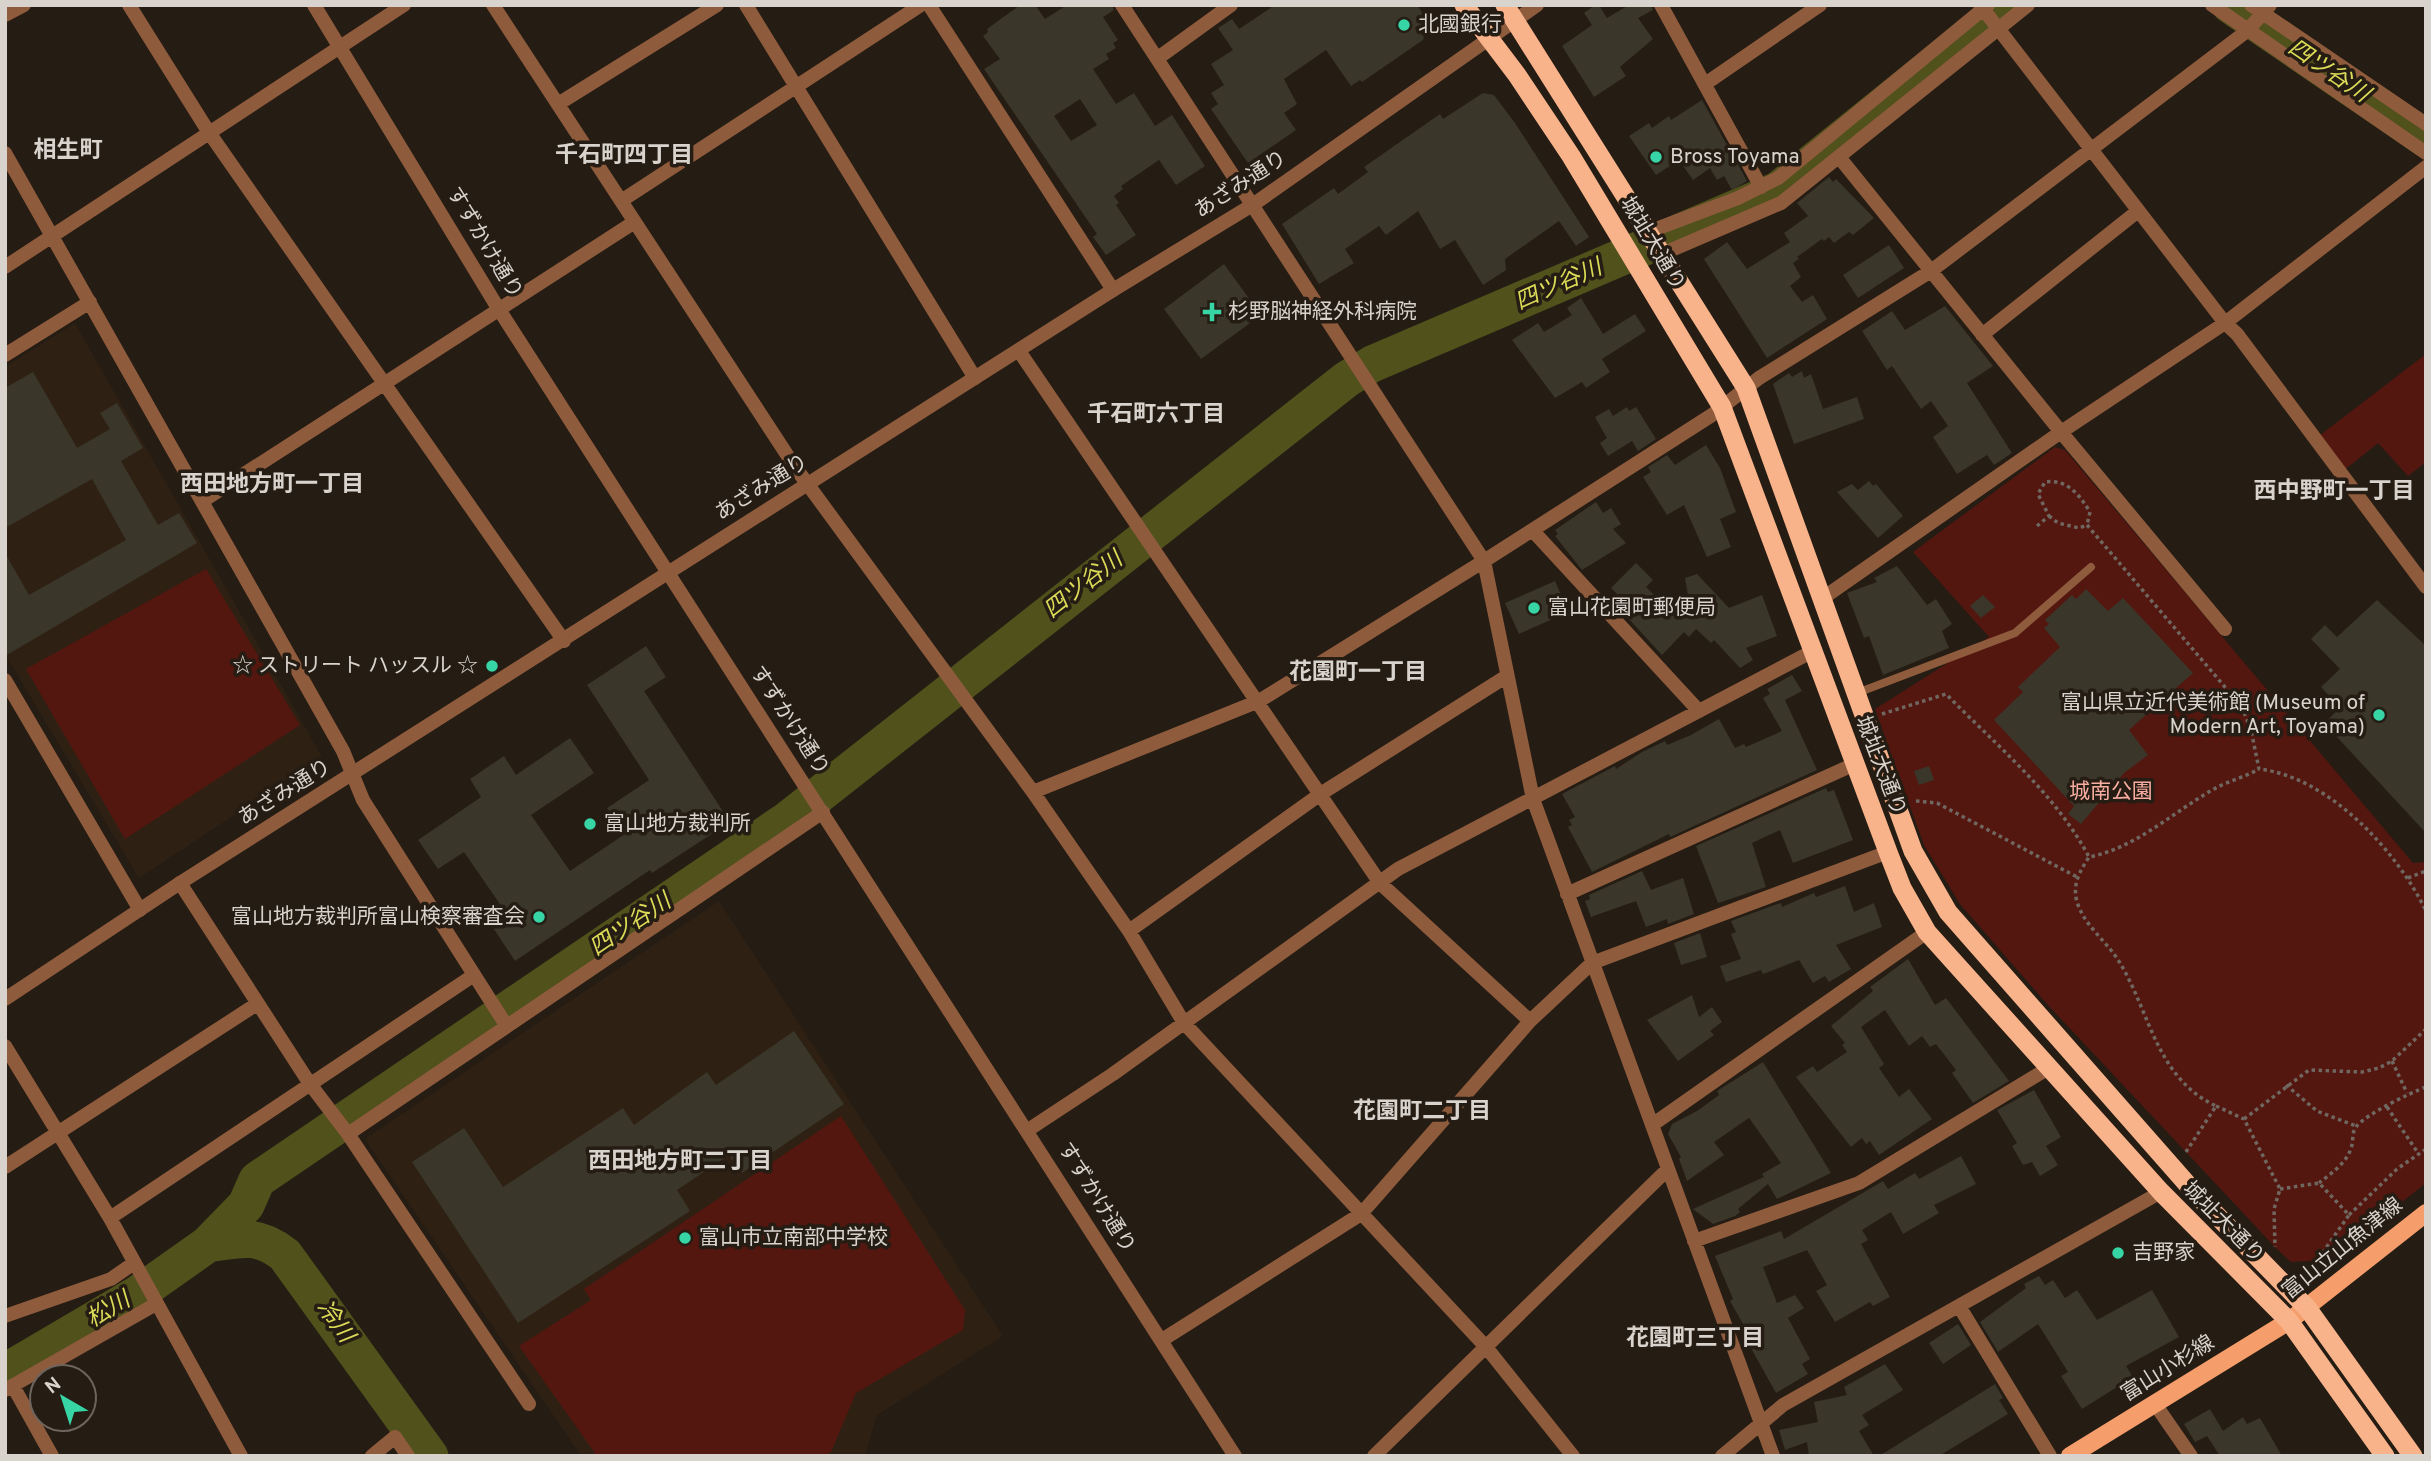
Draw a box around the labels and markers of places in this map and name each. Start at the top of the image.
place label: 北國銀行 [1418,12,1502,39]
marker: 北國銀行 [1396,17,1412,33]
place label: Bross Toyama [1670,144,1800,171]
marker: Bross Toyama [1648,149,1664,165]
place label: 杉野脳神経外科病院 [1228,299,1417,326]
marker: 杉野脳神経外科病院 [1202,302,1222,322]
place label: 富山花園町郵便局 [1548,595,1716,622]
marker: 富山花園町郵便局 [1526,600,1542,616]
place label: ☆ ストリート ハッスル ☆ [232,653,478,680]
marker: ☆ ストリート ハッスル ☆ [484,658,500,674]
place label: 富山県立近代美術館 (Museum of Modern Art, Toyama) [2061,690,2365,741]
marker: 富山県立近代美術館 (Museum of Modern Art, Toyama) [2371,707,2387,723]
place label: 富山地方裁判所 [604,811,751,838]
marker: 富山地方裁判所 [582,816,598,832]
place label: 富山地方裁判所富山検察審査会 [231,904,525,931]
marker: 富山地方裁判所富山検察審査会 [531,909,547,925]
place label: 富山市立南部中学校 [699,1225,888,1252]
marker: 富山市立南部中学校 [677,1230,693,1246]
place label: 吉野家 [2132,1240,2195,1267]
marker: 吉野家 [2110,1245,2126,1261]

